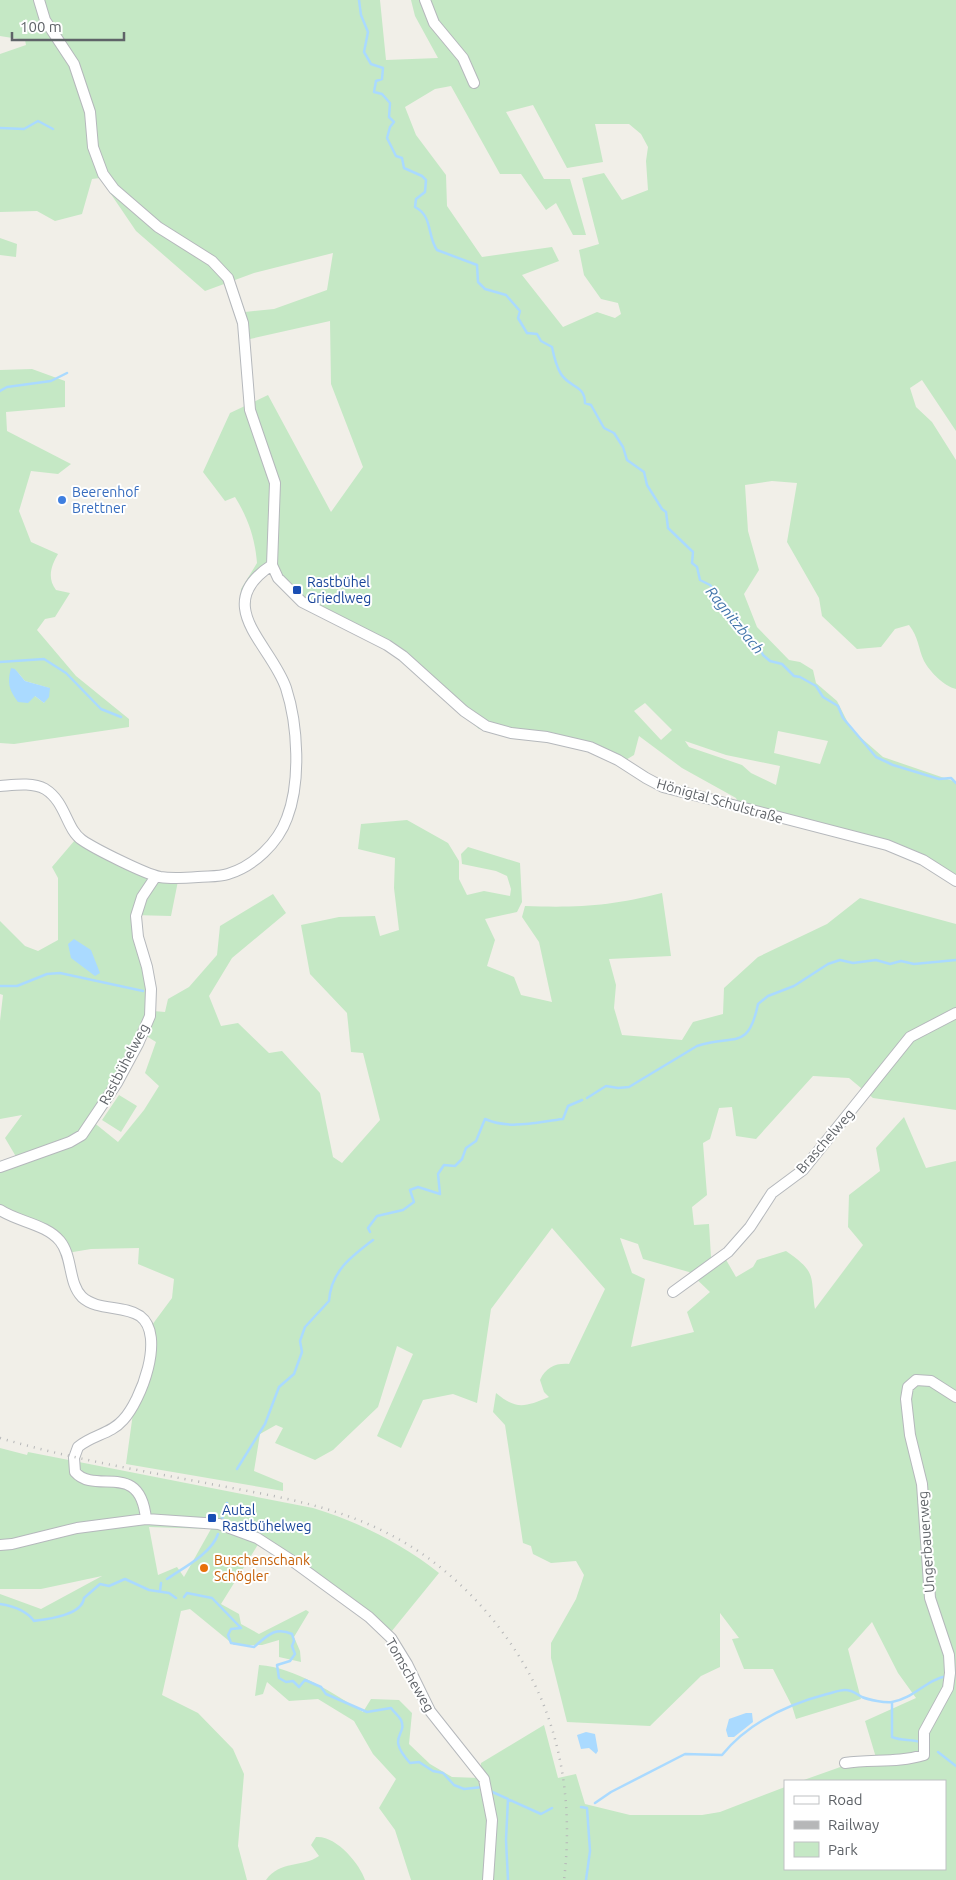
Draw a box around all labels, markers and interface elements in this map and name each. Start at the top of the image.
scale bar [12,10,125,42]
text: 100 m [20,18,62,35]
place label: Beerenhof Brettner [72,484,140,516]
marker: Beerenhof Brettner [56,494,68,506]
place label: Rastbühel Griedlweg [307,574,371,606]
water label: Ragnitzbach [703,583,767,657]
marker: Rastbühel Griedlweg [291,584,303,596]
street label: Hönigtal Schulstraße [655,775,785,827]
street label: Rastbühelweg [96,1021,152,1107]
street label: Braschelweg [793,1106,857,1176]
street label: Ungerbauerweg [914,1491,938,1593]
place label: Autal Rastbühelweg [222,1502,312,1534]
marker: Autal Rastbühelweg [206,1512,218,1524]
place label: Buschenschank Schögler [214,1552,310,1584]
marker: Buschenschank Schögler [198,1562,210,1574]
street label: Tomscheweg [382,1635,438,1715]
legend [784,1780,946,1870]
text: Road [828,1791,863,1808]
text: Railway [828,1816,879,1833]
text: Park [828,1841,858,1858]

